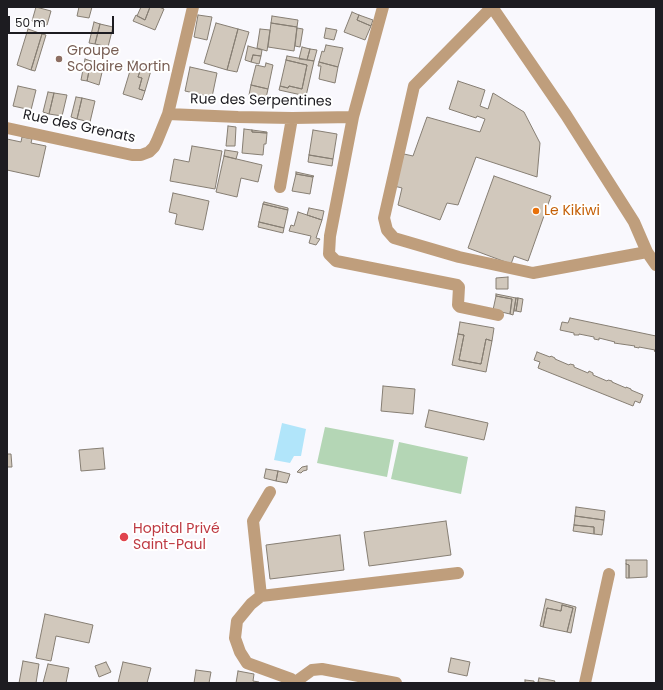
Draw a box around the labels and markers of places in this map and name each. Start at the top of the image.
place label: Groupe Scolaire Mortin [67,43,170,76]
marker: Groupe Scolaire Mortin [54,54,64,64]
place label: Le Kikiwi [544,203,600,219]
marker: Le Kikiwi [531,206,541,216]
place label: Hopital Privé Saint-Paul [133,521,220,554]
marker: Hopital Privé Saint-Paul [118,531,130,543]

